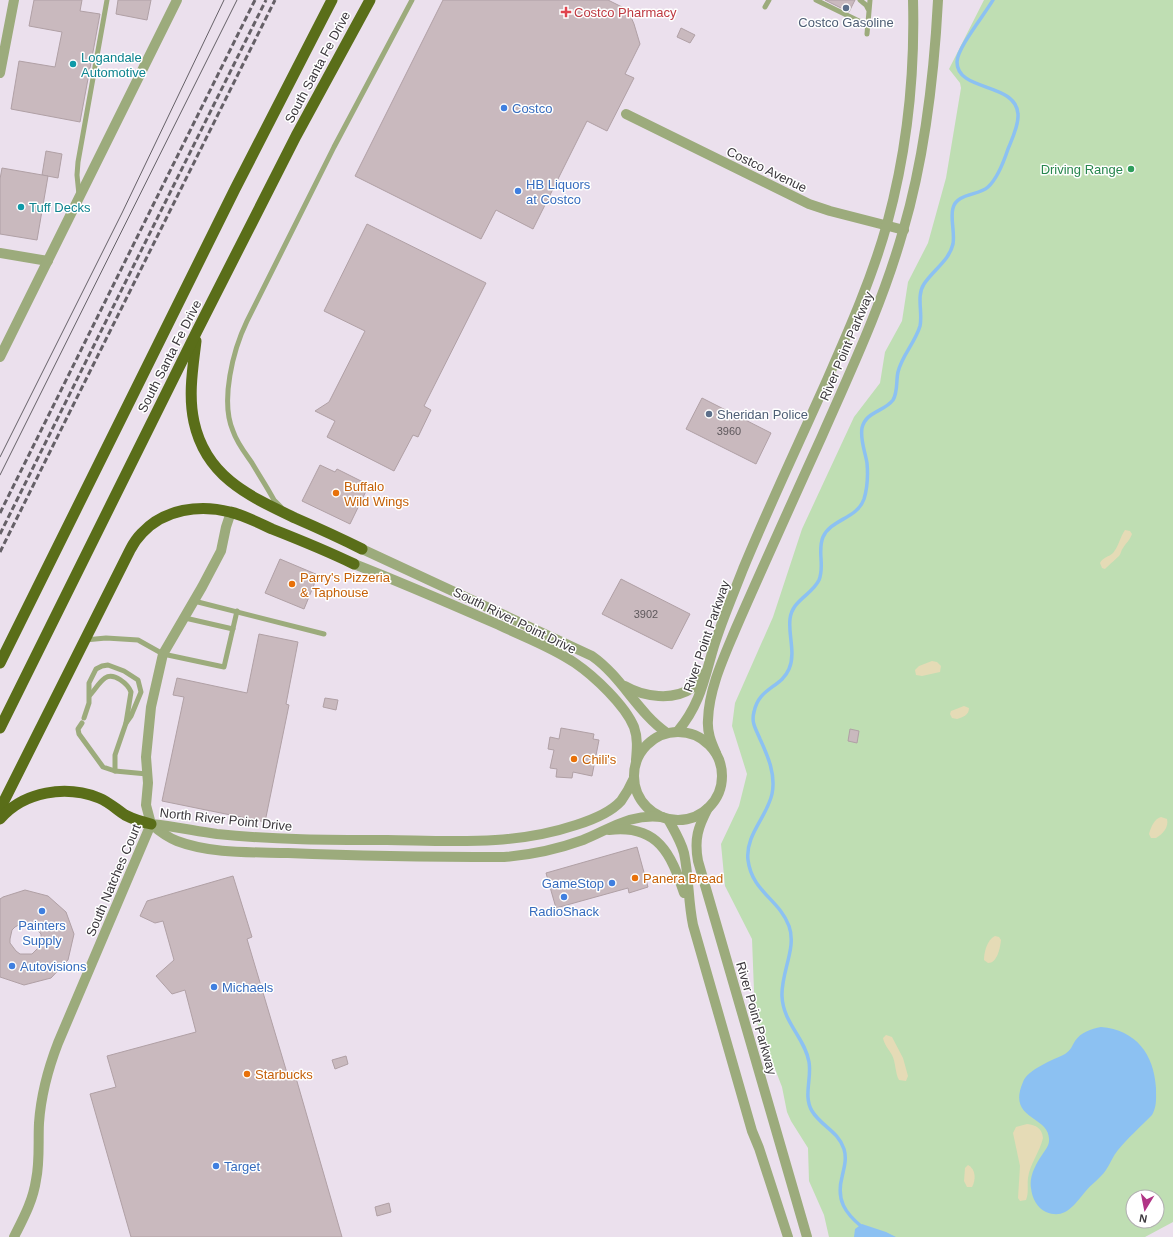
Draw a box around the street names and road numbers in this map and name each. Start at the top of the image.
street label: South Santa Fe Drive [282,9,353,126]
street label: Costco Avenue [724,144,809,195]
street label: River Point Parkway [817,289,876,403]
street label: South Santa Fe Drive [135,297,204,415]
street label: River Point Parkway [680,578,733,694]
street label: South River Point Drive [451,584,579,657]
street label: North River Point Drive [159,805,293,834]
street label: South Natches Court [83,821,144,939]
street label: River Point Parkway [733,960,780,1077]

